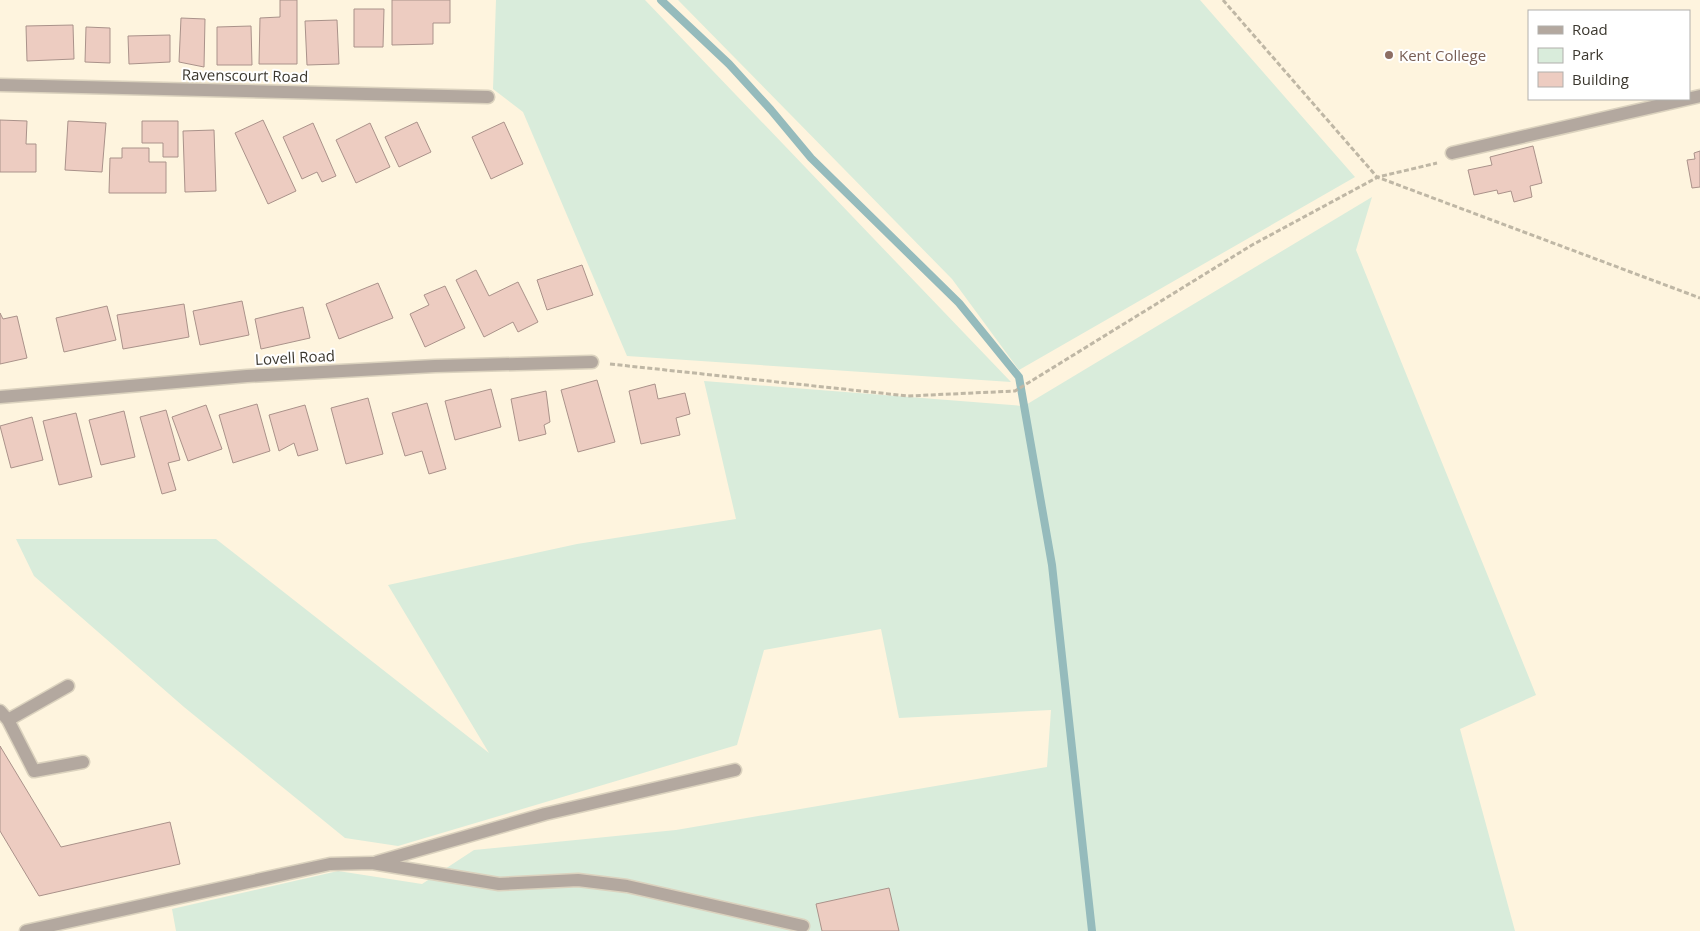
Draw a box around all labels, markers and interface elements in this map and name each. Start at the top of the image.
legend [1528,10,1690,100]
text: Road [1572,19,1608,39]
text: Park [1572,44,1603,64]
place label: Kent College [1399,45,1486,65]
marker: Kent College [1383,49,1395,61]
street label: Ravenscourt Road [182,64,308,86]
text: Building [1572,69,1629,89]
street label: Lovell Road [255,345,335,369]

